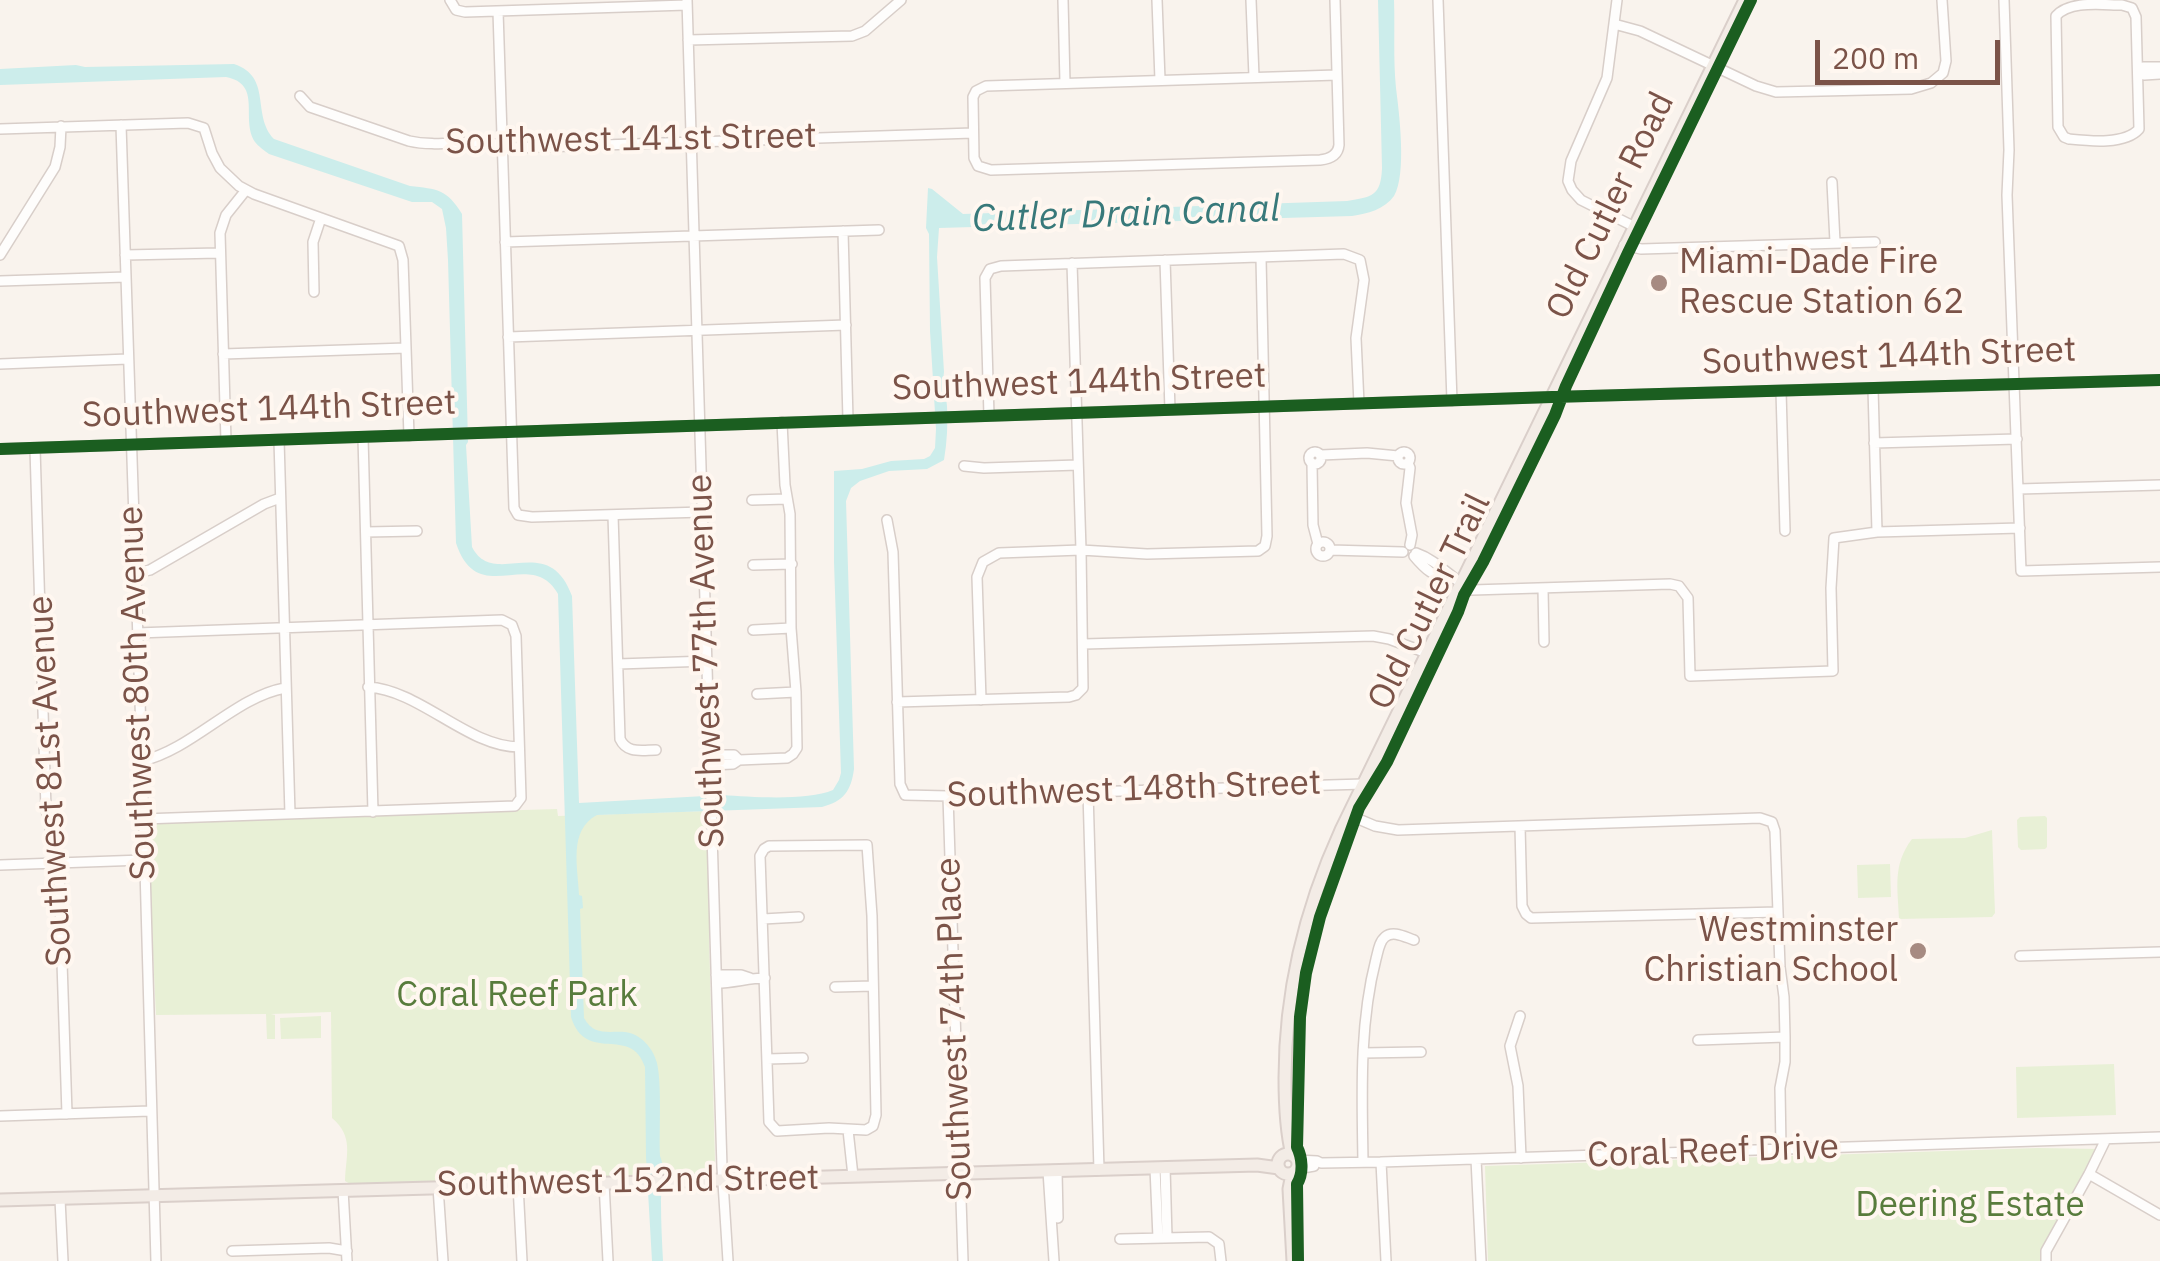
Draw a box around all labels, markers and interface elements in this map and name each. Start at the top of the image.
scale bar [1820,20,2005,82]
text: 200 m [1832,38,1919,77]
street label: Old Cutler Road [1538,86,1684,326]
street label: Southwest 141st Street [445,116,817,164]
water label: Cutler Drain Canal [971,187,1281,243]
place label: Miami-Dade Fire Rescue Station 62 [1679,242,1964,324]
marker: Miami-Dade Fire Rescue Station 62 [1648,272,1670,294]
street label: Southwest 144th Street [1701,329,2077,385]
street label: Southwest 144th Street [891,355,1267,411]
street label: Southwest 144th Street [81,382,457,438]
street label: Southwest 77th Avenue [679,473,735,849]
street label: Old Cutler Trail [1360,487,1500,717]
street label: Southwest 80th Avenue [110,505,166,881]
street label: Southwest 81st Avenue [20,595,82,967]
street label: Southwest 148th Street [946,762,1322,818]
street label: Southwest 74th Place [928,857,982,1201]
place label: Westminster Christian School [1644,910,1898,992]
marker: Westminster Christian School [1907,940,1929,962]
park label: Coral Reef Park [396,975,638,1017]
street label: Coral Reef Drive [1587,1127,1839,1177]
street label: Southwest 152nd Street [436,1158,820,1206]
park label: Deering Estate [1855,1185,2085,1227]

